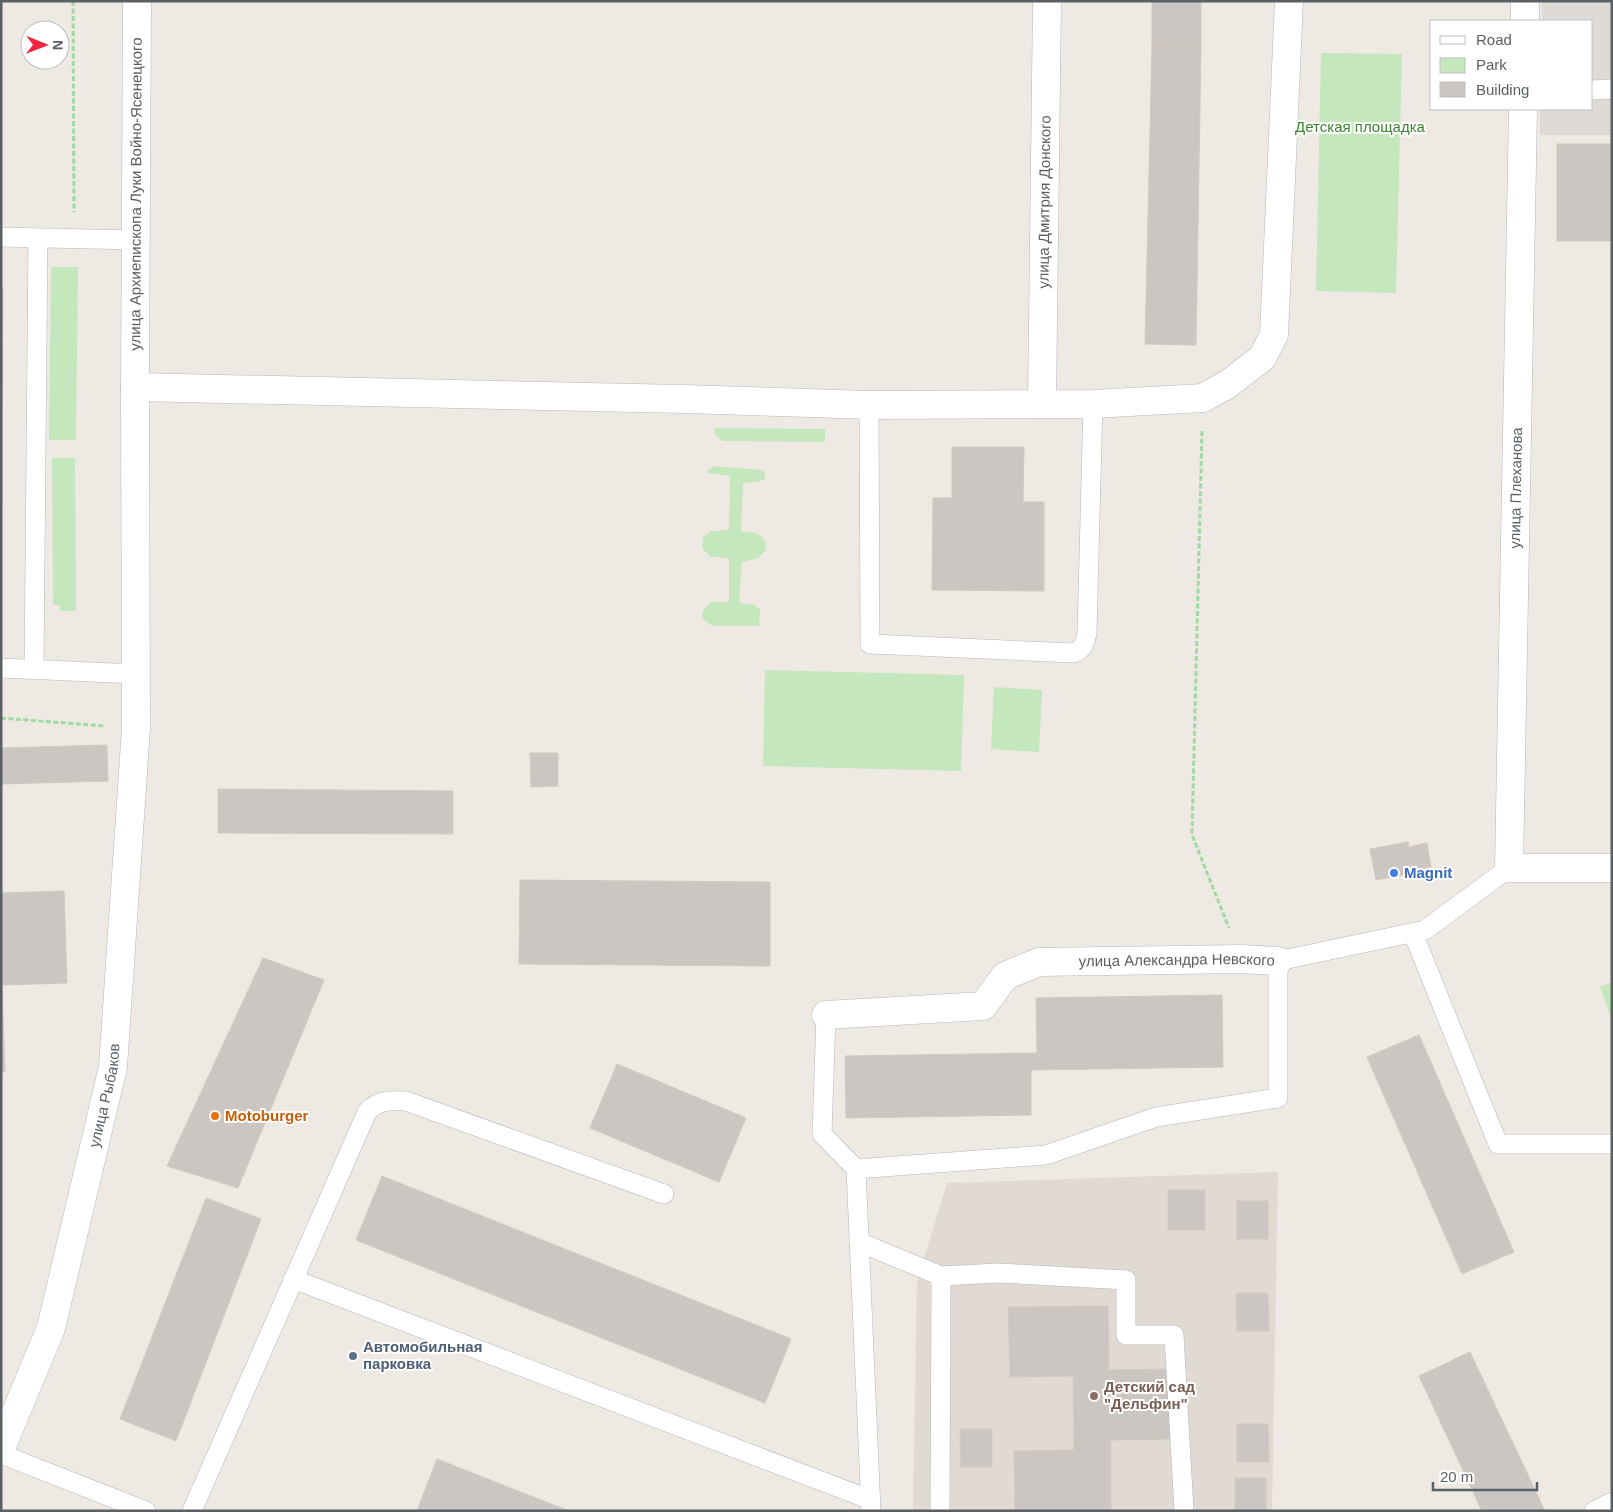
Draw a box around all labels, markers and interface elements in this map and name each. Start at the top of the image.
north arrow [20,20,70,70]
legend [1430,20,1593,110]
text: Road [1476,31,1512,48]
street label: улица Архиепископа Луки Войно-Ясенецкого [126,37,145,351]
text: N [50,40,66,50]
text: Park [1476,56,1507,73]
text: Building [1476,81,1529,98]
street label: улица Дмитрия Донского [1034,115,1054,289]
park label: Детская площадка [1295,118,1426,135]
street label: улица Плеханова [1506,427,1525,549]
place label: Magnit [1404,864,1452,881]
marker: Magnit [1388,867,1400,879]
street label: улица Александра Невского [1079,950,1275,969]
street label: улица Рыбаков [85,1043,123,1149]
place label: Motoburger [225,1107,308,1124]
marker: Motoburger [209,1110,221,1122]
place label: Автомобильная парковка [363,1338,482,1372]
marker: Автомобильная парковка [347,1350,359,1362]
place label: Детский сад "Дельфин" [1104,1378,1195,1412]
marker: Детский сад "Дельфин" [1088,1390,1100,1402]
scale bar [1433,1460,1537,1492]
text: 20 m [1440,1468,1473,1485]

